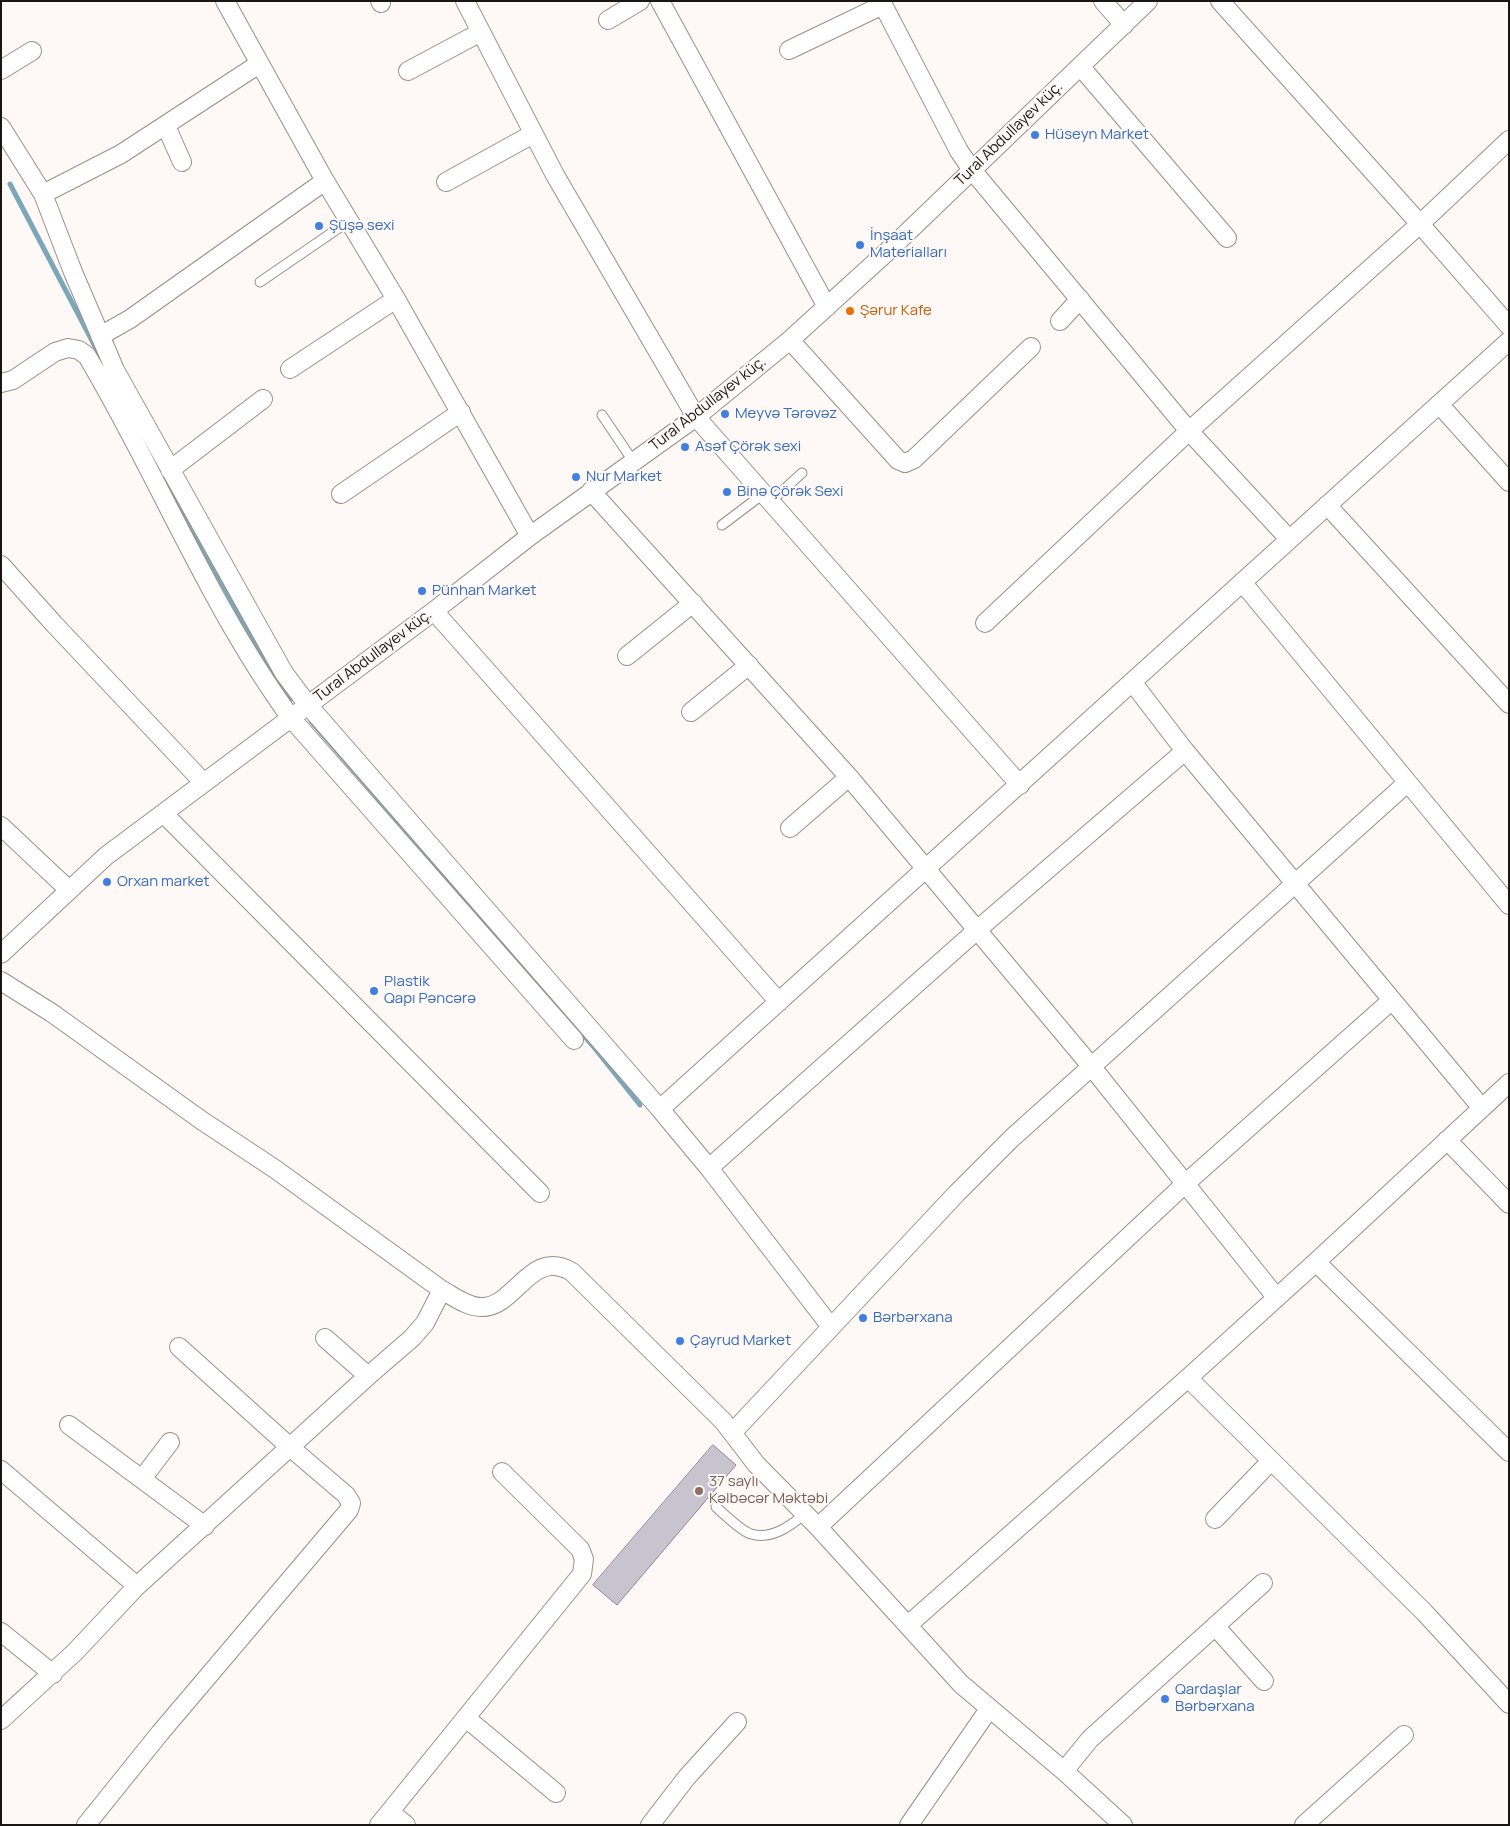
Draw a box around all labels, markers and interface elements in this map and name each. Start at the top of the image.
street label: Tural Abdullayev küç. [951,78,1067,190]
place label: Hüseyn Market [1045,126,1149,144]
marker: Hüseyn Market [1029,129,1041,141]
place label: Şüşə sexi [329,217,395,235]
marker: Şüşə sexi [313,220,325,232]
place label: İnşaat Materialları [870,227,947,262]
marker: İnşaat Materialları [854,239,866,251]
place label: Şərur Kafe [860,302,932,320]
marker: Şərur Kafe [844,305,856,317]
street label: Tural Abdullayev küç. [646,353,770,455]
place label: Meyvə Tərəvəz [735,405,837,423]
marker: Meyvə Tərəvəz [719,408,731,420]
place label: Asəf Çörək sexi [695,438,801,456]
marker: Asəf Çörək sexi [679,441,691,453]
place label: Nur Market [586,468,662,486]
marker: Nur Market [570,471,582,483]
place label: Binə Çörək Sexi [737,483,844,501]
marker: Binə Çörək Sexi [721,486,733,498]
place label: Pünhan Market [432,582,536,600]
marker: Pünhan Market [416,585,428,597]
street label: Tural Abdullayev küç. [310,606,436,706]
place label: Orxan market [117,873,210,891]
marker: Orxan market [101,876,113,888]
place label: Plastik Qapı Pəncərə [384,973,476,1008]
marker: Plastik Qapı Pəncərə [368,985,380,997]
place label: Bərbərxana [873,1309,953,1327]
marker: Bərbərxana [857,1312,869,1324]
place label: Çayrud Market [690,1332,791,1350]
marker: Çayrud Market [674,1335,686,1347]
place label: 37 saylı Kəlbəcər Məktəbi [709,1473,828,1508]
marker: 37 saylı Kəlbəcər Məktəbi [693,1485,705,1497]
place label: Qardaşlar Bərbərxana [1175,1681,1255,1716]
marker: Qardaşlar Bərbərxana [1159,1693,1171,1705]

